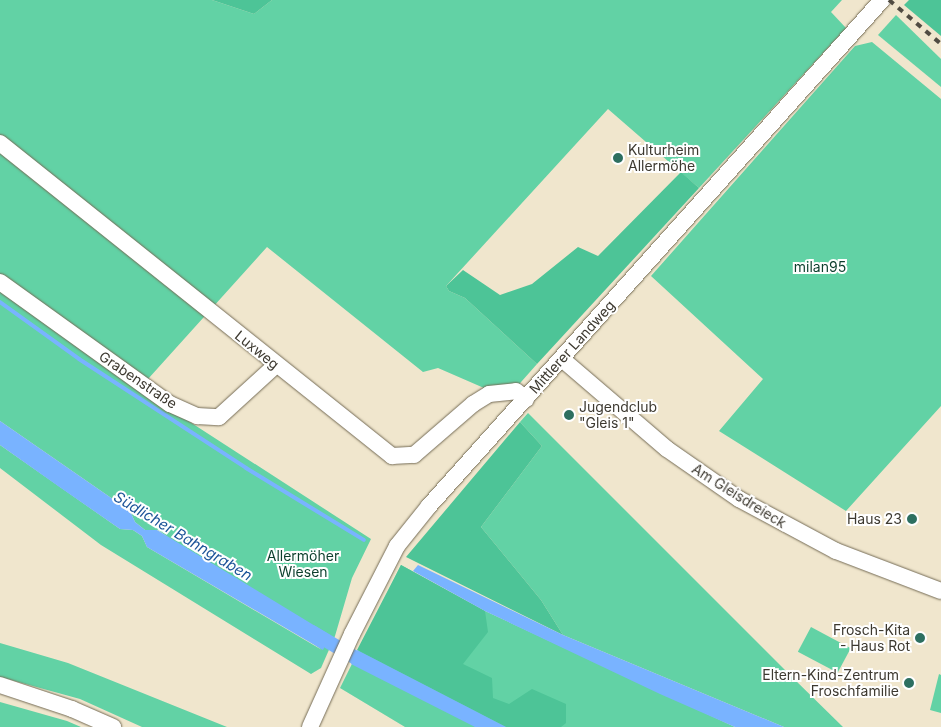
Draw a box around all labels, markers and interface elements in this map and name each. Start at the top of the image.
place label: Kulturheim Allermöhe [628,142,699,174]
marker: Kulturheim Allermöhe [612,152,624,164]
park label: milan95 [794,259,846,275]
street label: Mittlerer Landweg [526,297,618,397]
street label: Luxweg [232,327,282,373]
street label: Grabenstraße [96,348,180,412]
place label: Jugendclub "Gleis 1" [579,399,657,432]
marker: Jugendclub "Gleis 1" [563,409,575,421]
street label: Am Gleisdreieck [689,460,789,532]
water label: Südlicher Bahngraben [111,488,255,584]
place label: Haus 23 [847,511,902,527]
marker: Haus 23 [906,513,918,525]
park label: Allermöher Wiesen [267,548,339,580]
place label: Frosch-Kita - Haus Rot [833,622,910,654]
marker: Frosch-Kita - Haus Rot [914,632,926,644]
place label: Eltern-Kind-Zentrum Froschfamilie [762,667,899,700]
marker: Eltern-Kind-Zentrum Froschfamilie [903,677,915,689]

